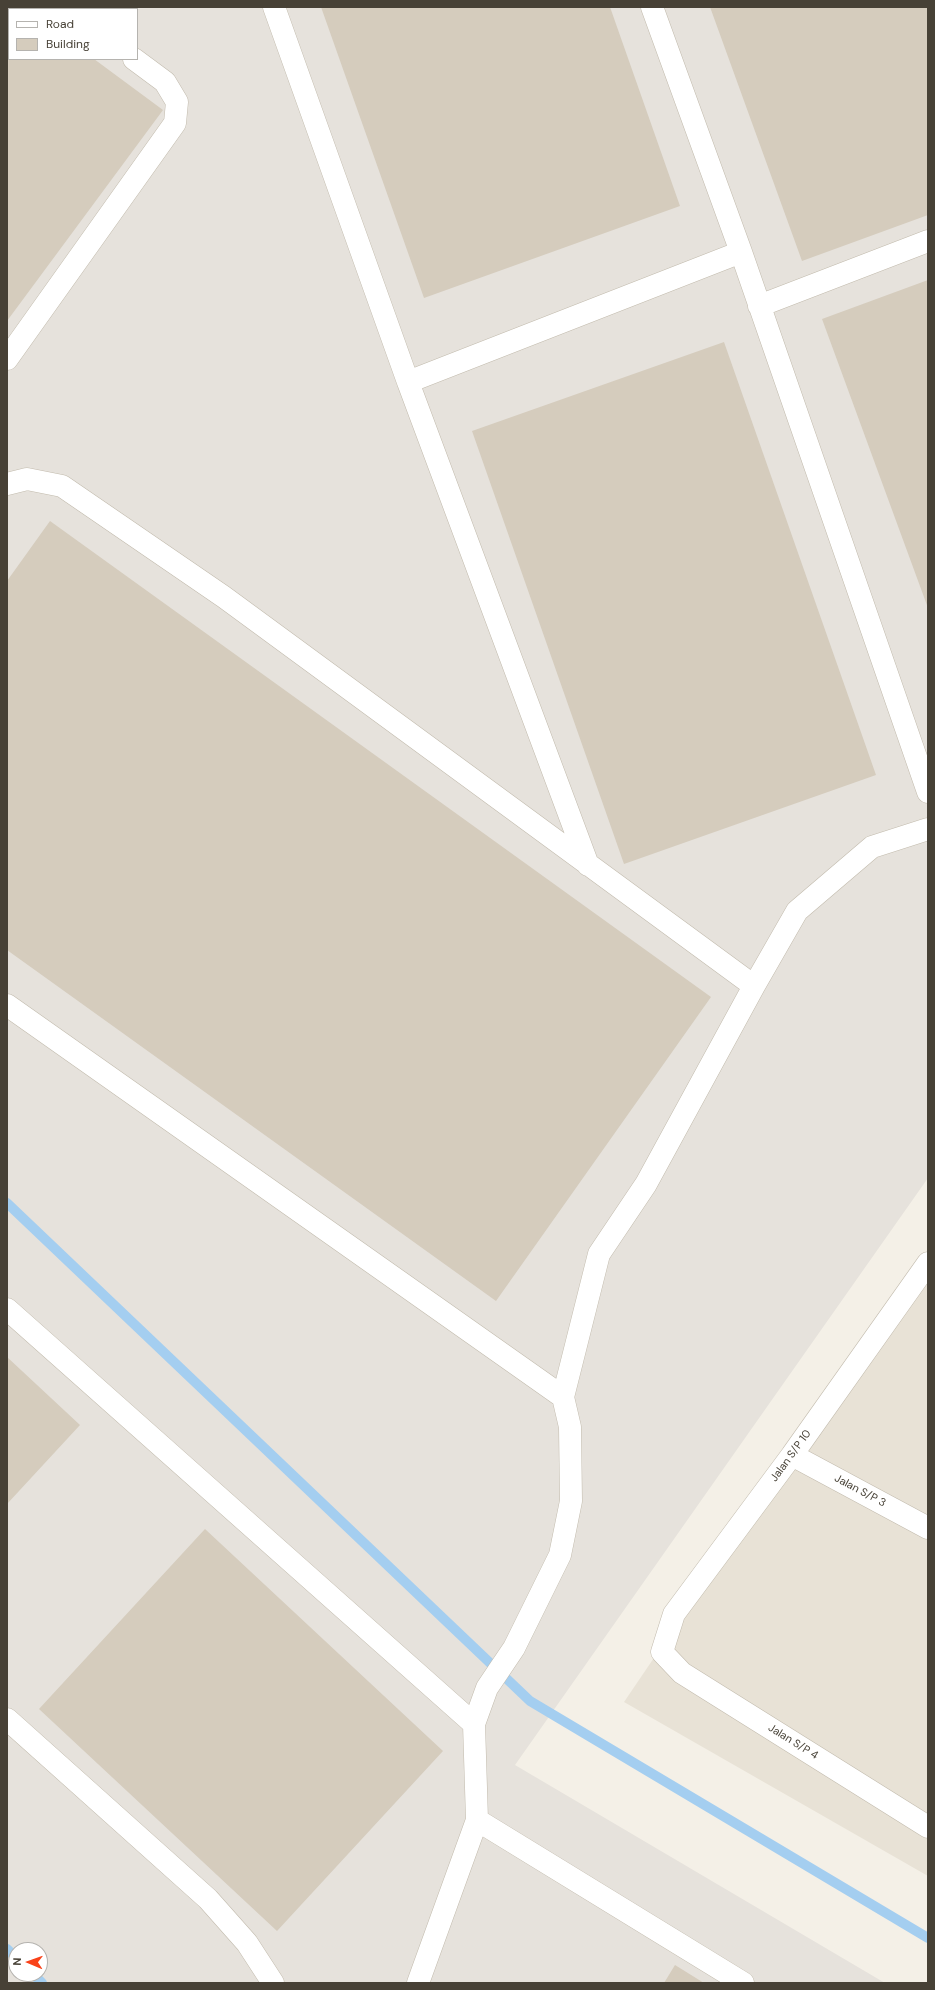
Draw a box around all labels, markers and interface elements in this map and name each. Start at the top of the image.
legend [8,8,138,60]
text: Road [46,16,74,32]
text: Building [46,36,90,52]
street label: Jalan S/P 10 [768,1428,814,1484]
street label: Jalan S/P 3 [832,1472,888,1510]
street label: Jalan S/P 4 [766,1721,820,1763]
north arrow [8,1942,48,1982]
text: N [10,1957,24,1966]

